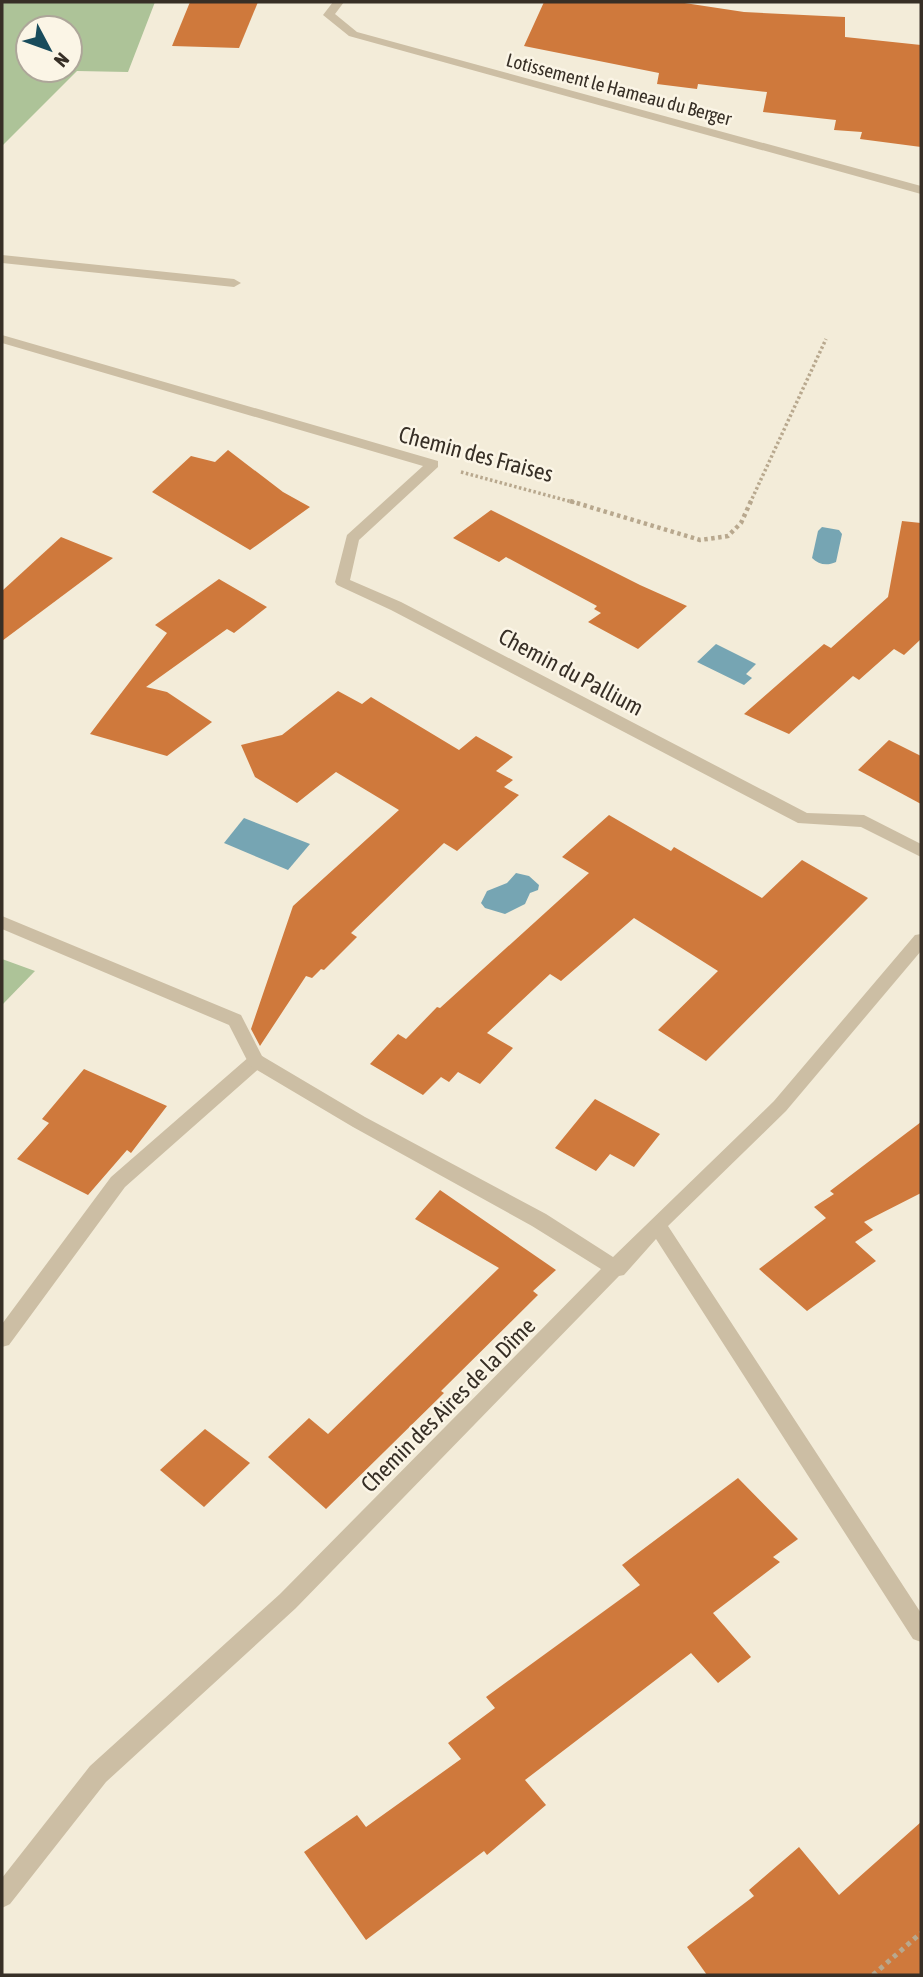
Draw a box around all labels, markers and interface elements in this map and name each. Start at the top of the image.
north arrow [14,14,84,84]
street label: Lotissement le Hameau du Berger [504,48,734,130]
text: N [50,49,74,72]
street label: Chemin des Fraises [396,421,556,487]
street label: Chemin du Pallium [494,623,648,721]
street label: Chemin des Aires de la Dîme [356,1313,540,1497]

